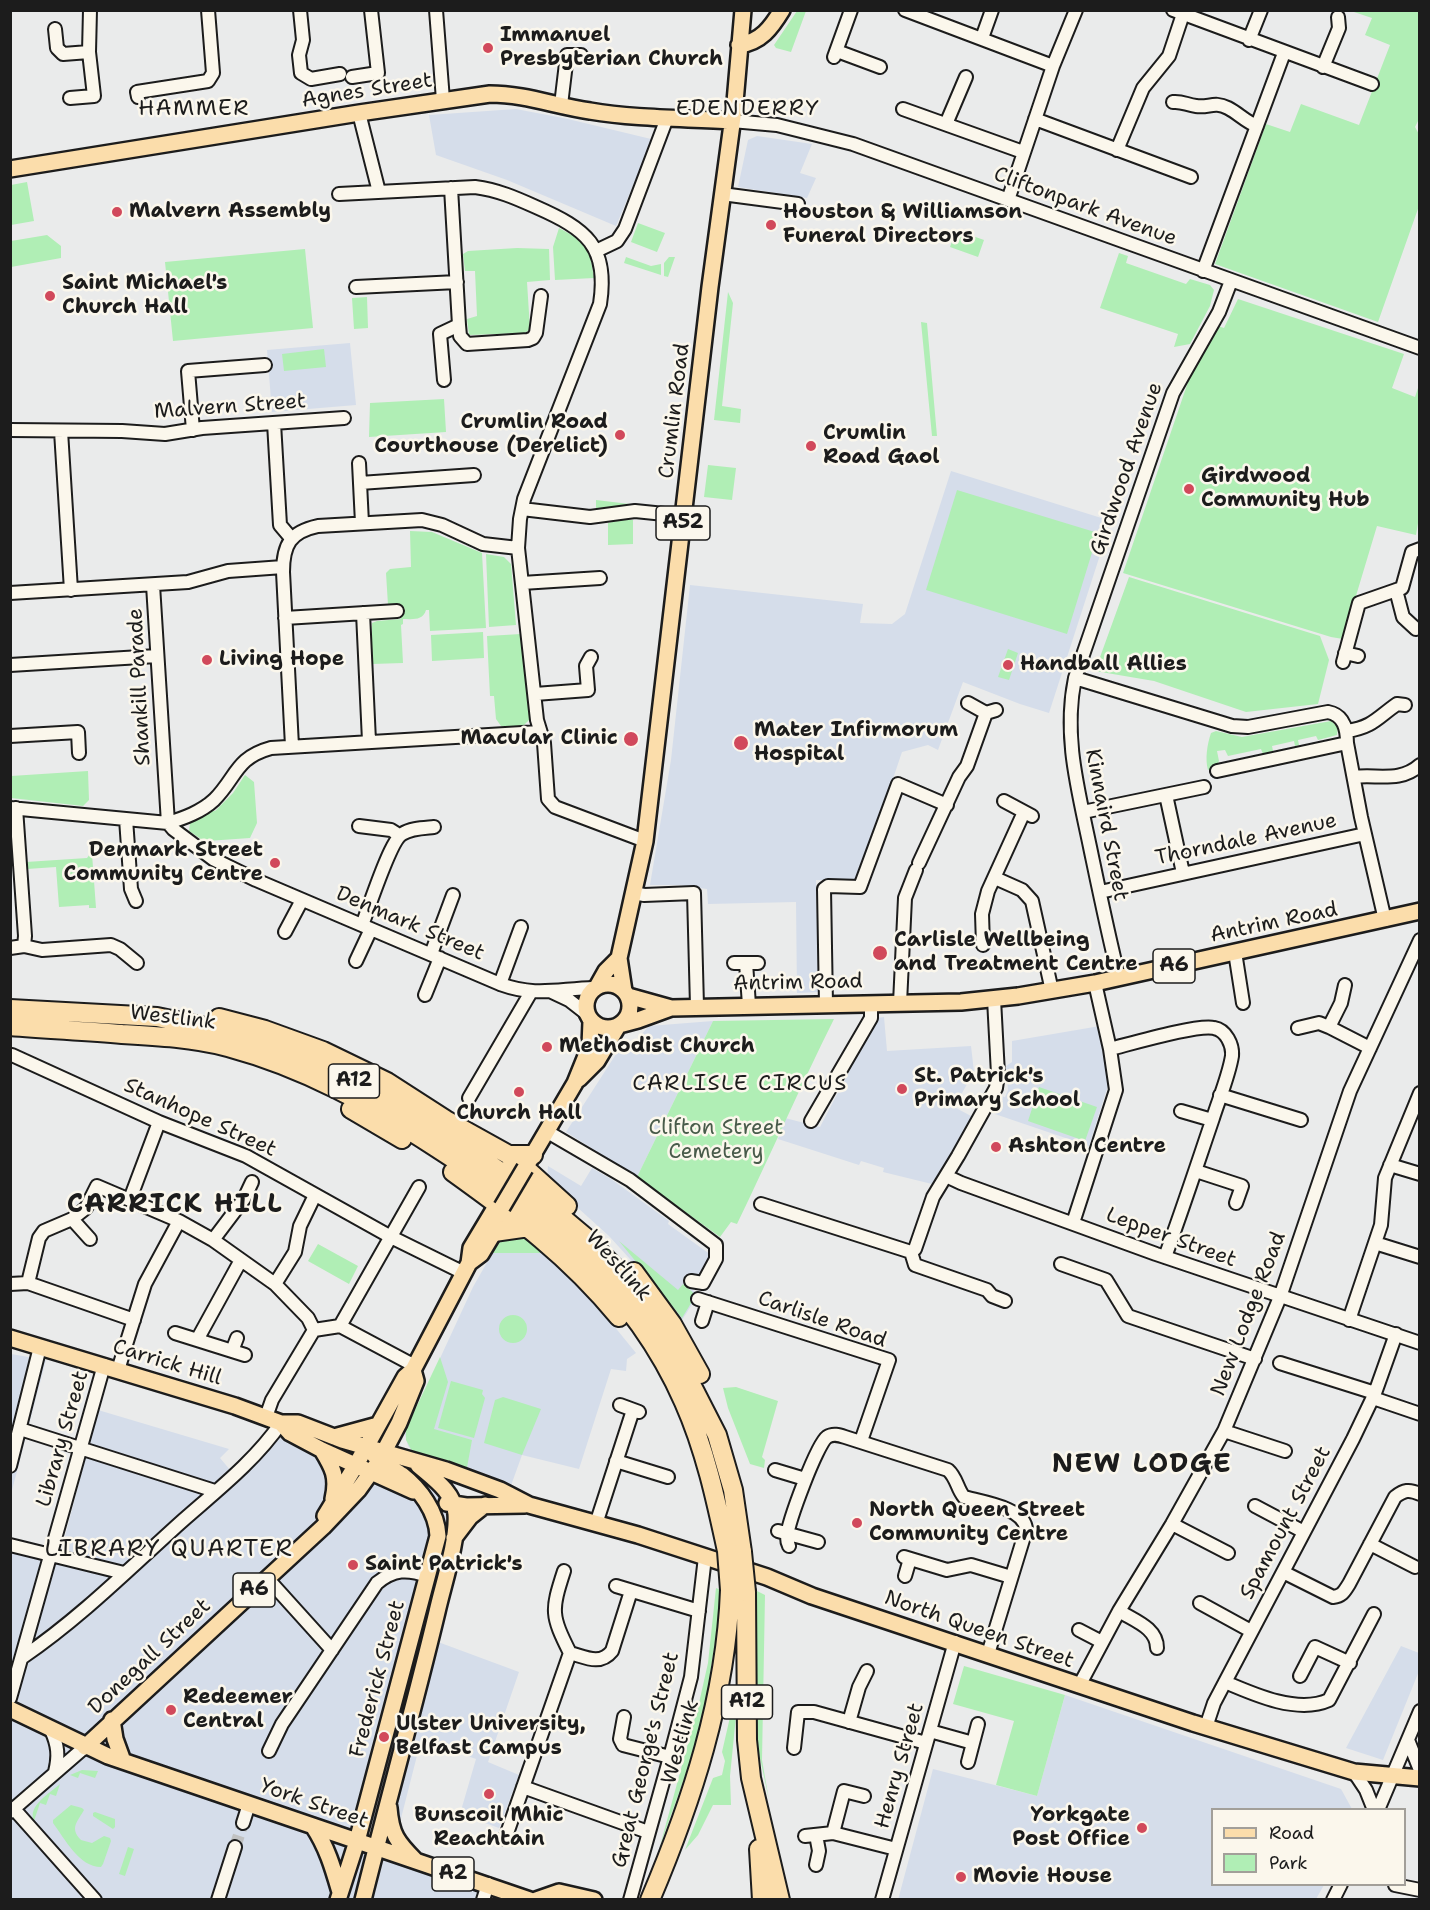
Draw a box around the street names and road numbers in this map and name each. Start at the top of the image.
street label: Agnes Street [300,68,434,114]
street label: Cliftonpark Avenue [990,162,1180,252]
street label: Crumlin Road [654,342,696,480]
street label: Girdwood Avenue [1086,379,1168,559]
street label: Malvern Street [153,389,307,425]
road number: A52 [656,506,710,540]
street label: Shankill Parade [123,608,157,766]
street label: Kinnaird Street [1079,747,1133,903]
street label: Thorndale Avenue [1153,808,1339,872]
street label: Denmark Street [332,881,488,967]
street label: Antrim Road [1208,897,1340,949]
road number: A6 [1153,949,1195,983]
street label: Antrim Road [733,969,863,997]
street label: Westlink [128,1000,218,1036]
road number: A12 [328,1064,380,1098]
street label: Stanhope Street [120,1073,280,1163]
street label: Lepper Street [1102,1203,1240,1273]
street label: Westlink [580,1225,656,1307]
street label: New Lodge Road [1206,1228,1292,1400]
street label: Carlisle Road [754,1286,890,1354]
street label: Carrick Hill [110,1335,224,1391]
street label: Library Street [32,1368,94,1510]
street label: Spamount Street [1235,1442,1337,1604]
road number: A6 [233,1573,275,1607]
street label: North Queen Street [881,1586,1077,1674]
street label: Donegall Street [84,1594,216,1720]
street label: Frederick Street [345,1598,411,1760]
street label: Great George's Street [607,1650,685,1870]
road number: A12 [722,1685,772,1719]
street label: Westlink [657,1697,705,1787]
street label: Henry Street [870,1700,930,1832]
street label: York Street [256,1774,372,1834]
road number: A2 [432,1857,474,1891]

